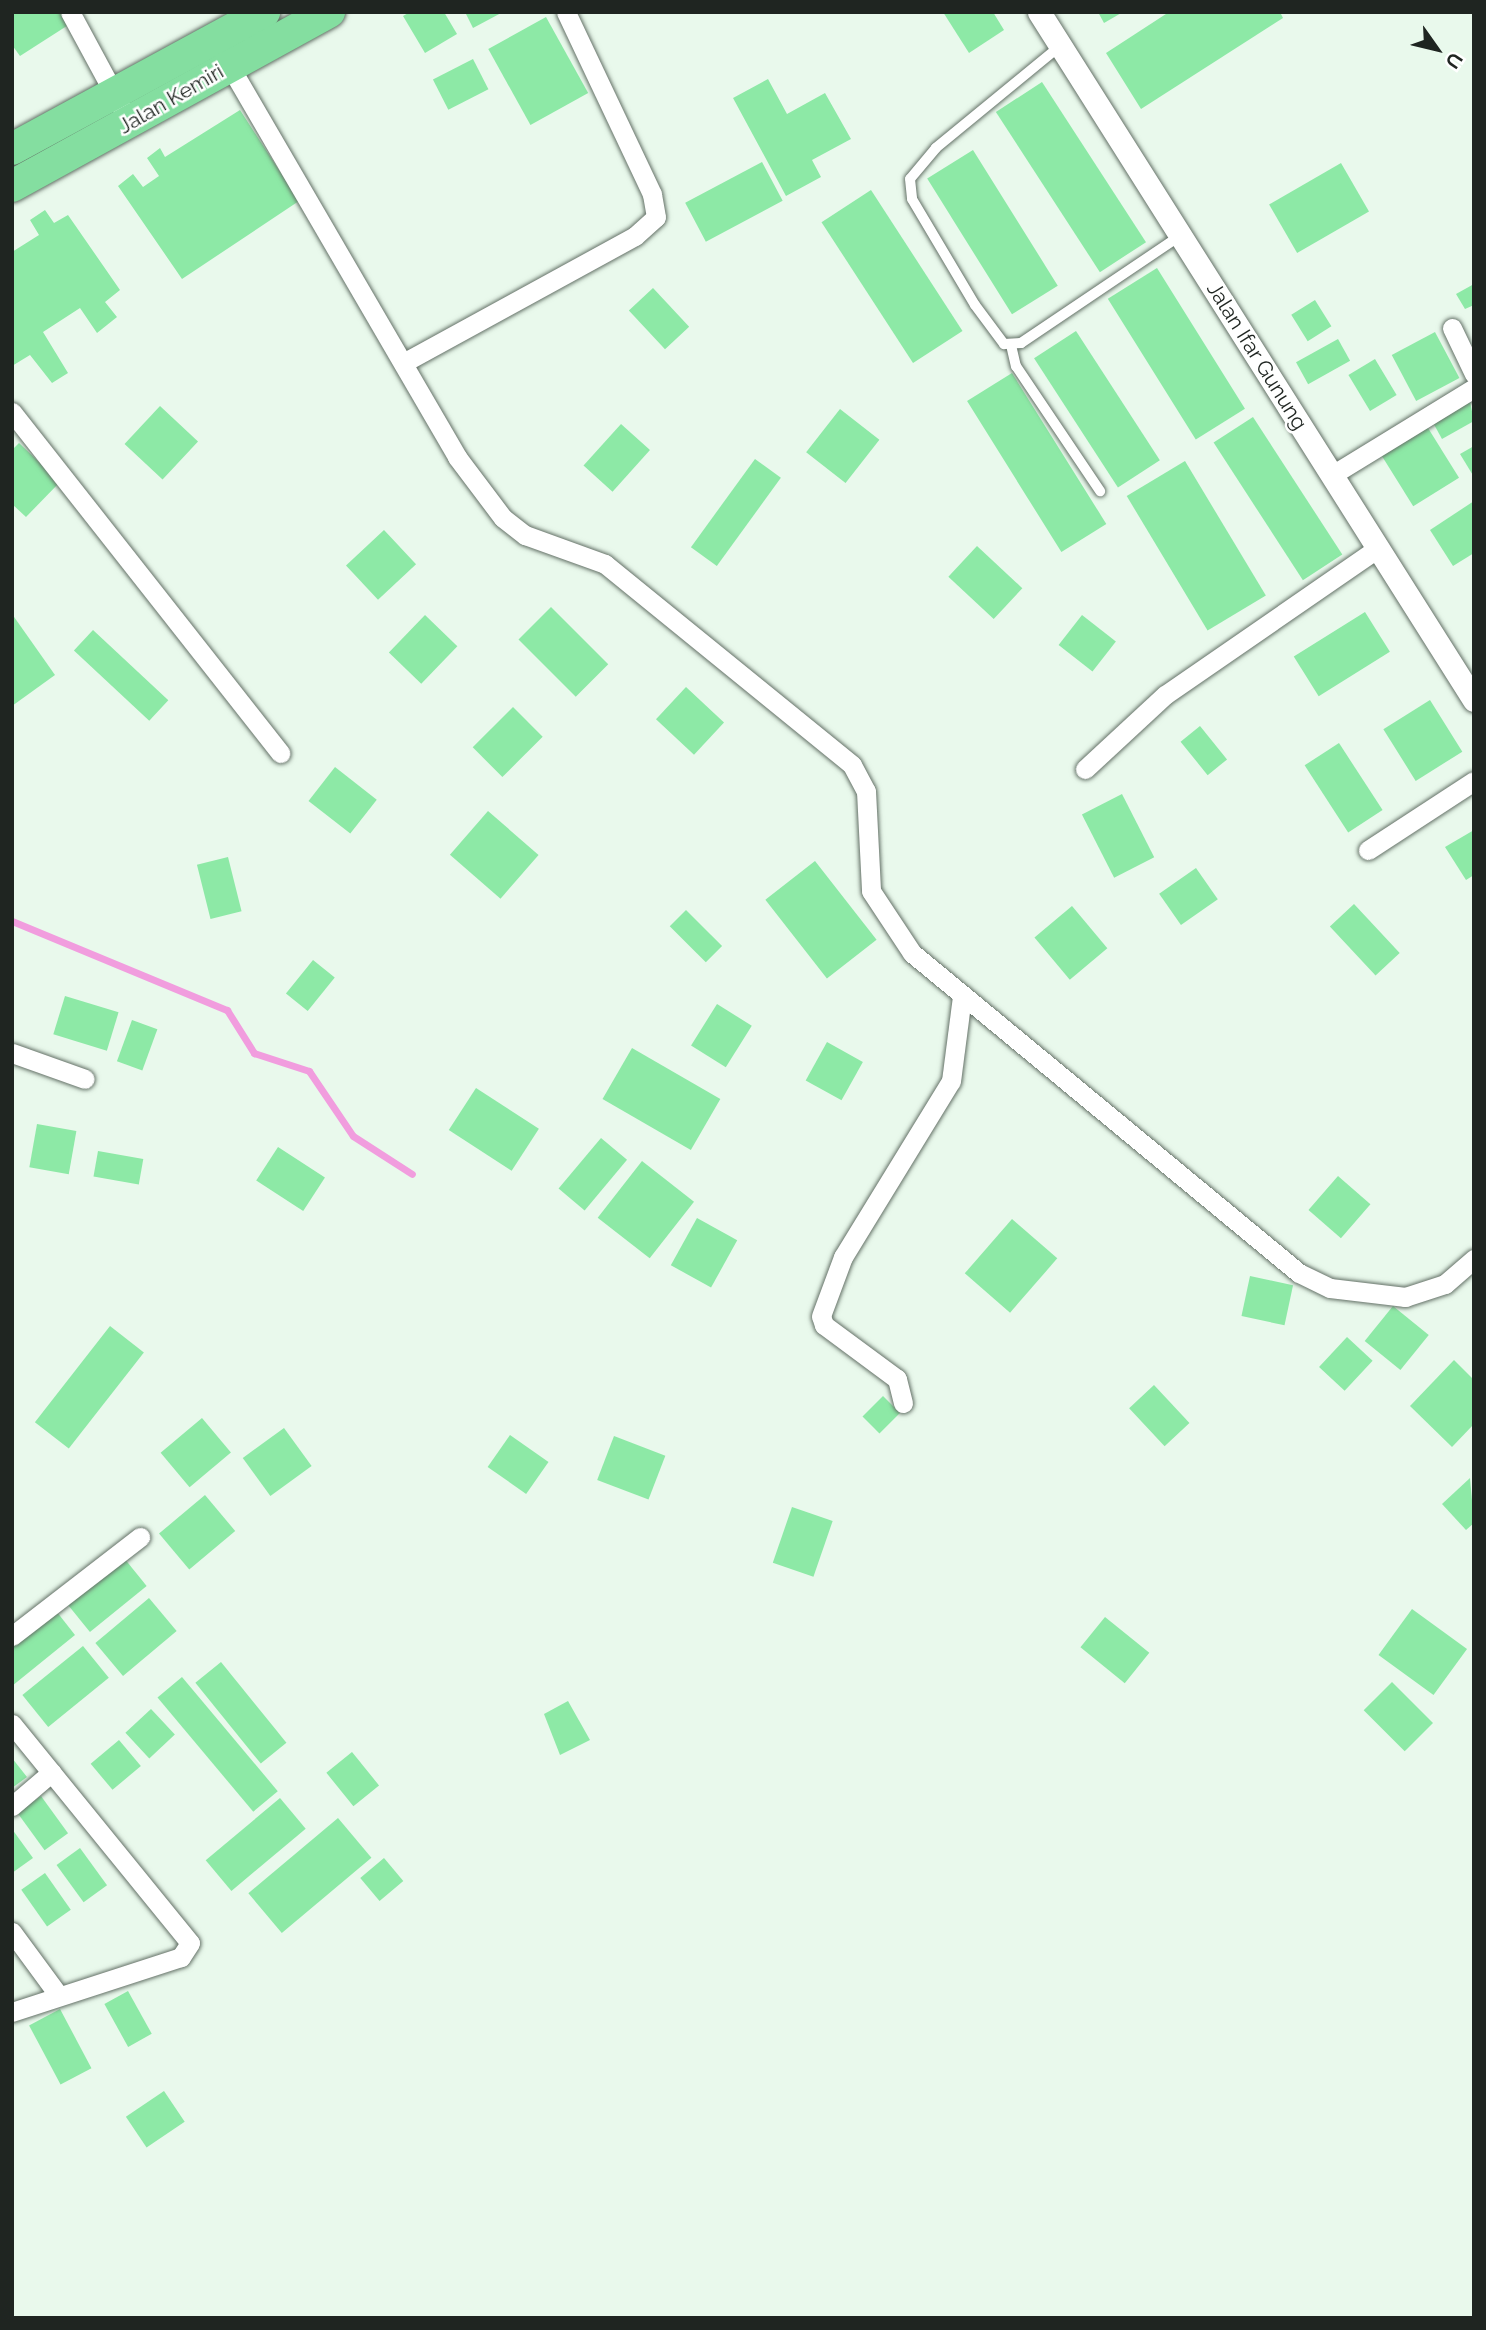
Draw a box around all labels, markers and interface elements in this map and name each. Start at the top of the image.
north arrow [1402,14,1472,84]
text: U [1441,49,1468,73]
street label: Jalan Kemiri [114,59,228,139]
street label: Jalan Ifar Gunung [1201,277,1313,435]

